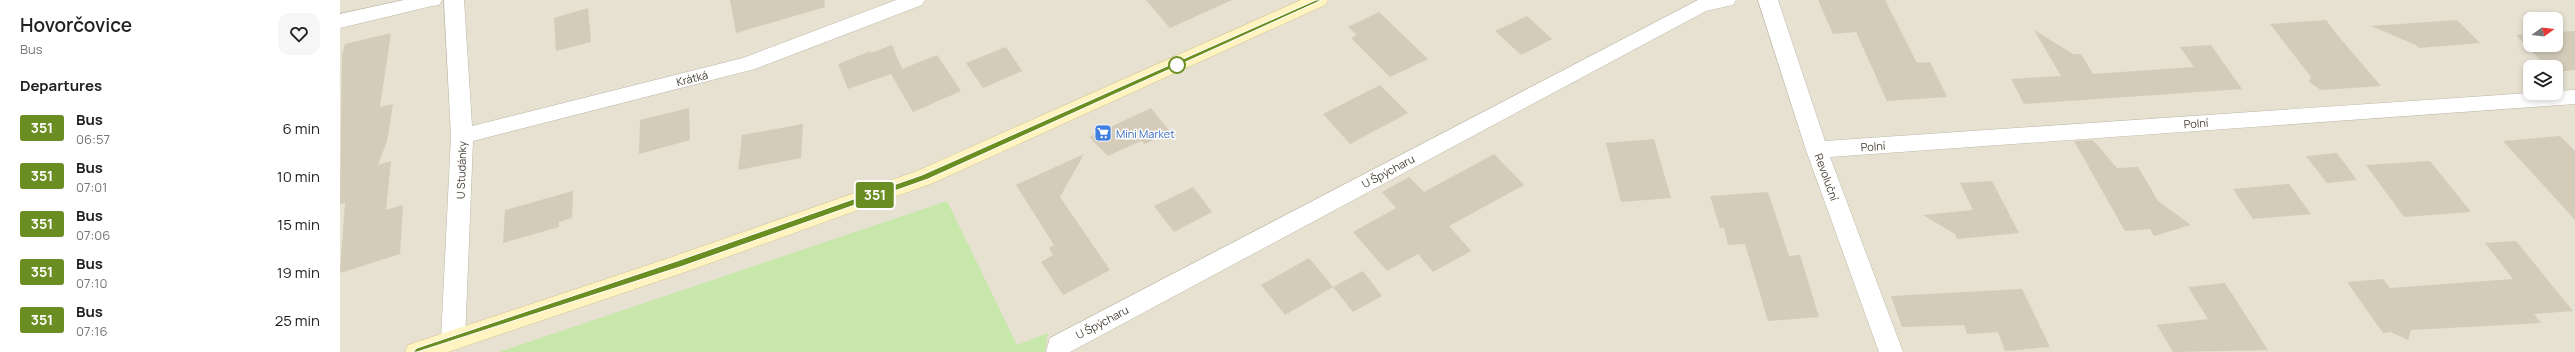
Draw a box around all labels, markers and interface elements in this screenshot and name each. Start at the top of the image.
text: Hovorčovice [20,12,132,38]
north arrow [2523,12,2563,52]
map controls [2523,12,2563,100]
button: heart [278,13,320,55]
text: Bus [20,40,43,58]
unlabelled marker [1168,56,1186,74]
button: layers [2523,60,2563,100]
street label: Krátká [674,67,710,89]
text: Departures [20,75,102,96]
text: Bus [76,109,103,130]
street label: Polní [2183,115,2209,131]
text: 351 [31,118,53,137]
text: 6 min [283,118,320,139]
supermarket icon: Mini Market [1093,123,1113,143]
place label: Mini Market [1116,126,1175,141]
text: 06:57 [76,130,110,148]
street label: Polní [1860,138,1886,154]
street label: U Studánky [452,141,470,199]
street label: U Špýcharu [1359,151,1417,191]
street label: Revoluční [1812,151,1843,203]
text: Bus [76,157,103,178]
text: 351 [31,166,53,185]
text: 10 min [277,166,320,187]
text: 07:01 [76,178,107,196]
line badge: 351 [852,182,898,208]
text: 351 [864,185,886,204]
text: Bus [76,205,103,226]
text: 351 [31,214,53,233]
text: 15 min [277,214,320,235]
text: 07:06 [76,226,110,244]
text: Bus [76,253,103,274]
text: 351 [31,262,53,281]
text: 19 min [277,262,320,283]
text: 07:10 [76,274,107,292]
text: Bus [76,301,103,322]
street label: U Špýcharu [1073,302,1131,342]
text: 351 [31,310,53,329]
text: 25 min [275,310,320,331]
text: 07:16 [76,322,107,340]

